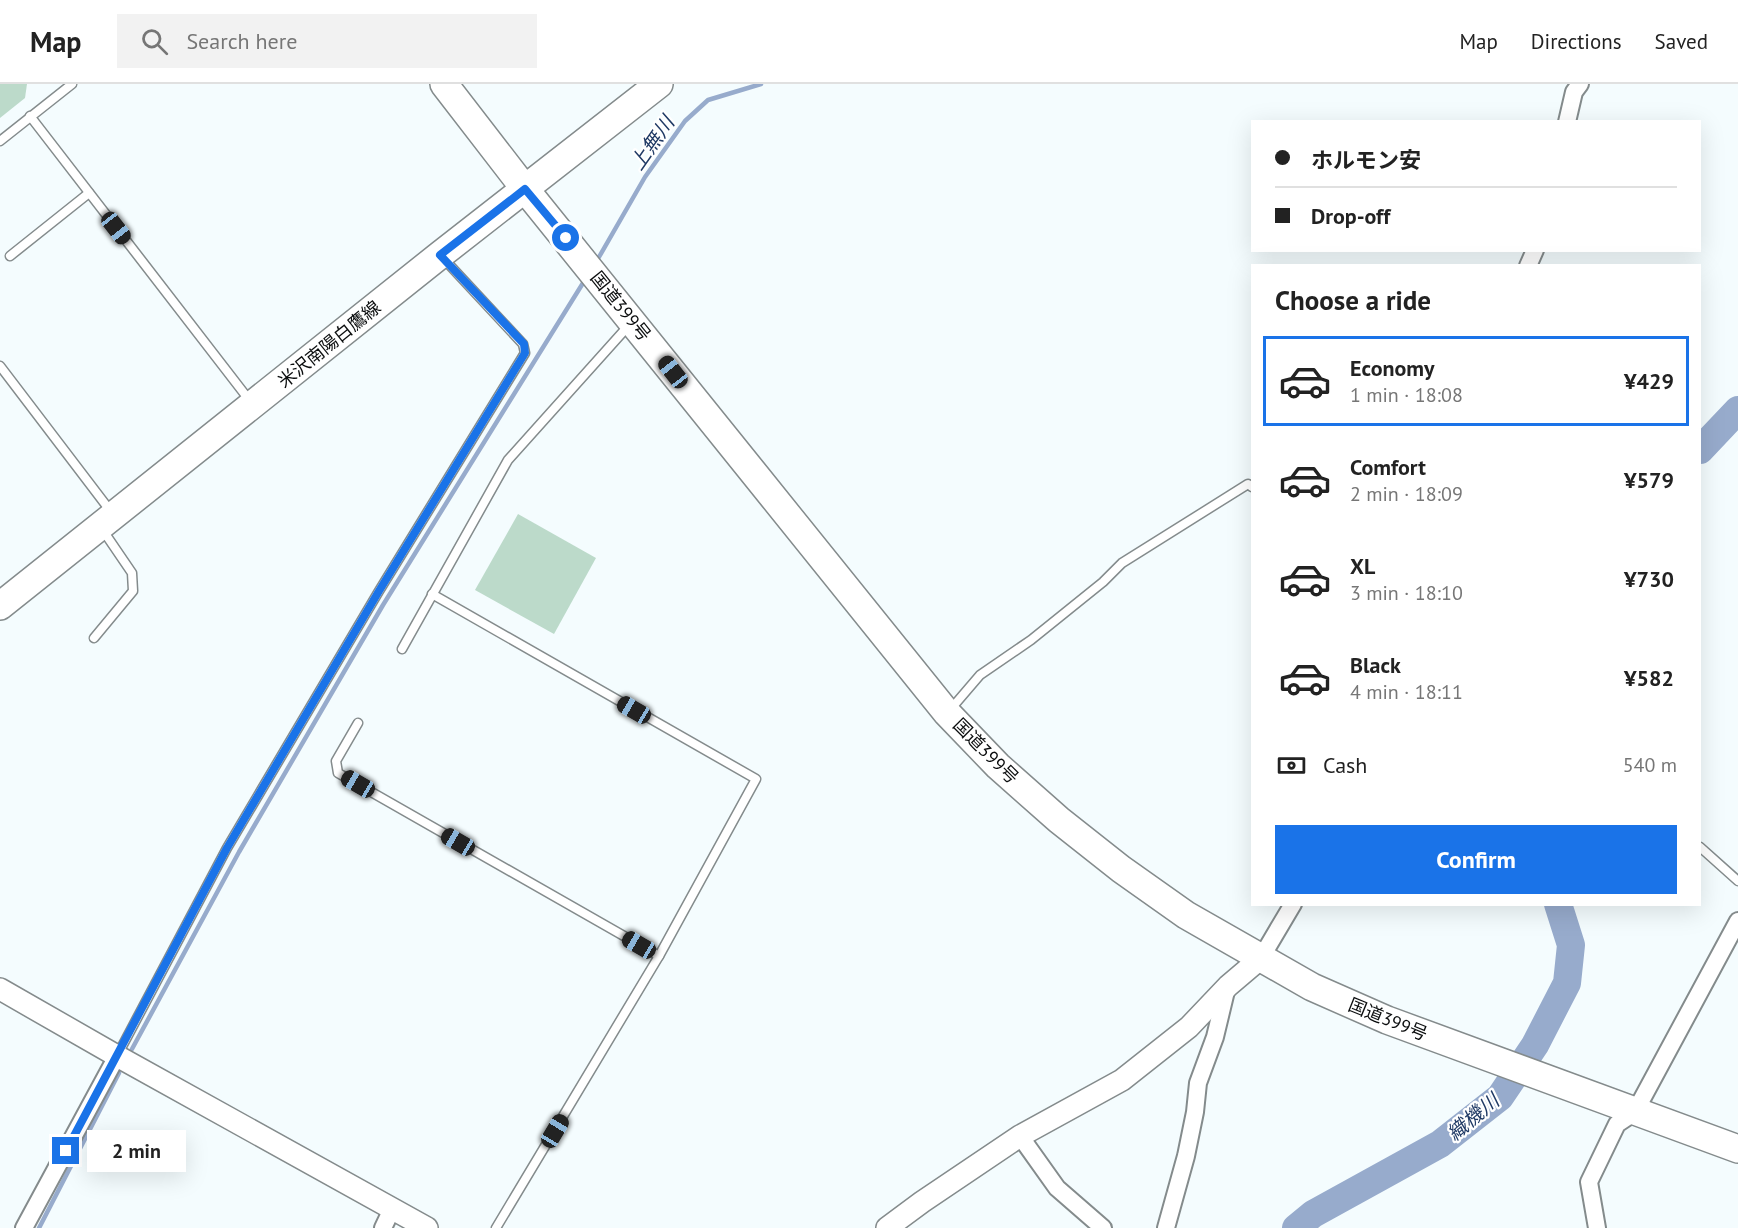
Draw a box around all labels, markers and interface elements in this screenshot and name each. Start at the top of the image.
search box [117,14,537,68]
text: Map [30,23,81,60]
icon: search [138,25,171,58]
text: Search here [186,27,297,55]
text: Map [1459,28,1498,55]
text: Directions [1531,28,1622,55]
text: Saved [1655,28,1708,55]
water label: 上無川 [624,109,681,175]
text: ホルモン安 [1311,146,1421,174]
text: Drop-off [1311,202,1390,230]
car [98,208,134,248]
route start [552,224,579,251]
street label: 国道399号 [586,266,656,346]
text: Choose a ride [1275,283,1431,317]
street label: 米沢南陽白鷹線 [273,295,385,393]
car [655,352,691,392]
icon: car [1278,354,1332,408]
text: Economy [1350,354,1434,382]
text: ¥429 [1624,367,1674,395]
text: 1 min · 18:08 [1350,382,1463,408]
icon: car [1278,453,1332,507]
text: Comfort [1350,453,1426,481]
text: ¥579 [1624,466,1674,494]
text: 2 min · 18:09 [1350,481,1463,507]
icon: car [1278,552,1332,606]
text: XL [1350,552,1375,580]
text: ¥730 [1624,565,1674,593]
text: 3 min · 18:10 [1350,580,1463,606]
icon: car [1278,651,1332,705]
text: Black [1350,651,1401,679]
text: ¥582 [1624,664,1674,692]
text: 4 min · 18:11 [1350,679,1463,705]
car [614,693,654,727]
street label: 国道399号 [948,713,1024,789]
icon: cash [1275,749,1308,782]
text: Cash [1323,751,1367,779]
text: 540 m [1623,752,1677,778]
car [338,767,378,801]
car [438,825,478,859]
button: Confirm [1275,825,1677,894]
car [619,928,659,962]
street label: 国道399号 [1345,993,1431,1045]
water label: 織機川 [1442,1086,1506,1146]
car [538,1111,572,1151]
callout: 2 min [87,1130,186,1172]
route end [52,1137,79,1164]
text: 2 min [112,1138,161,1164]

